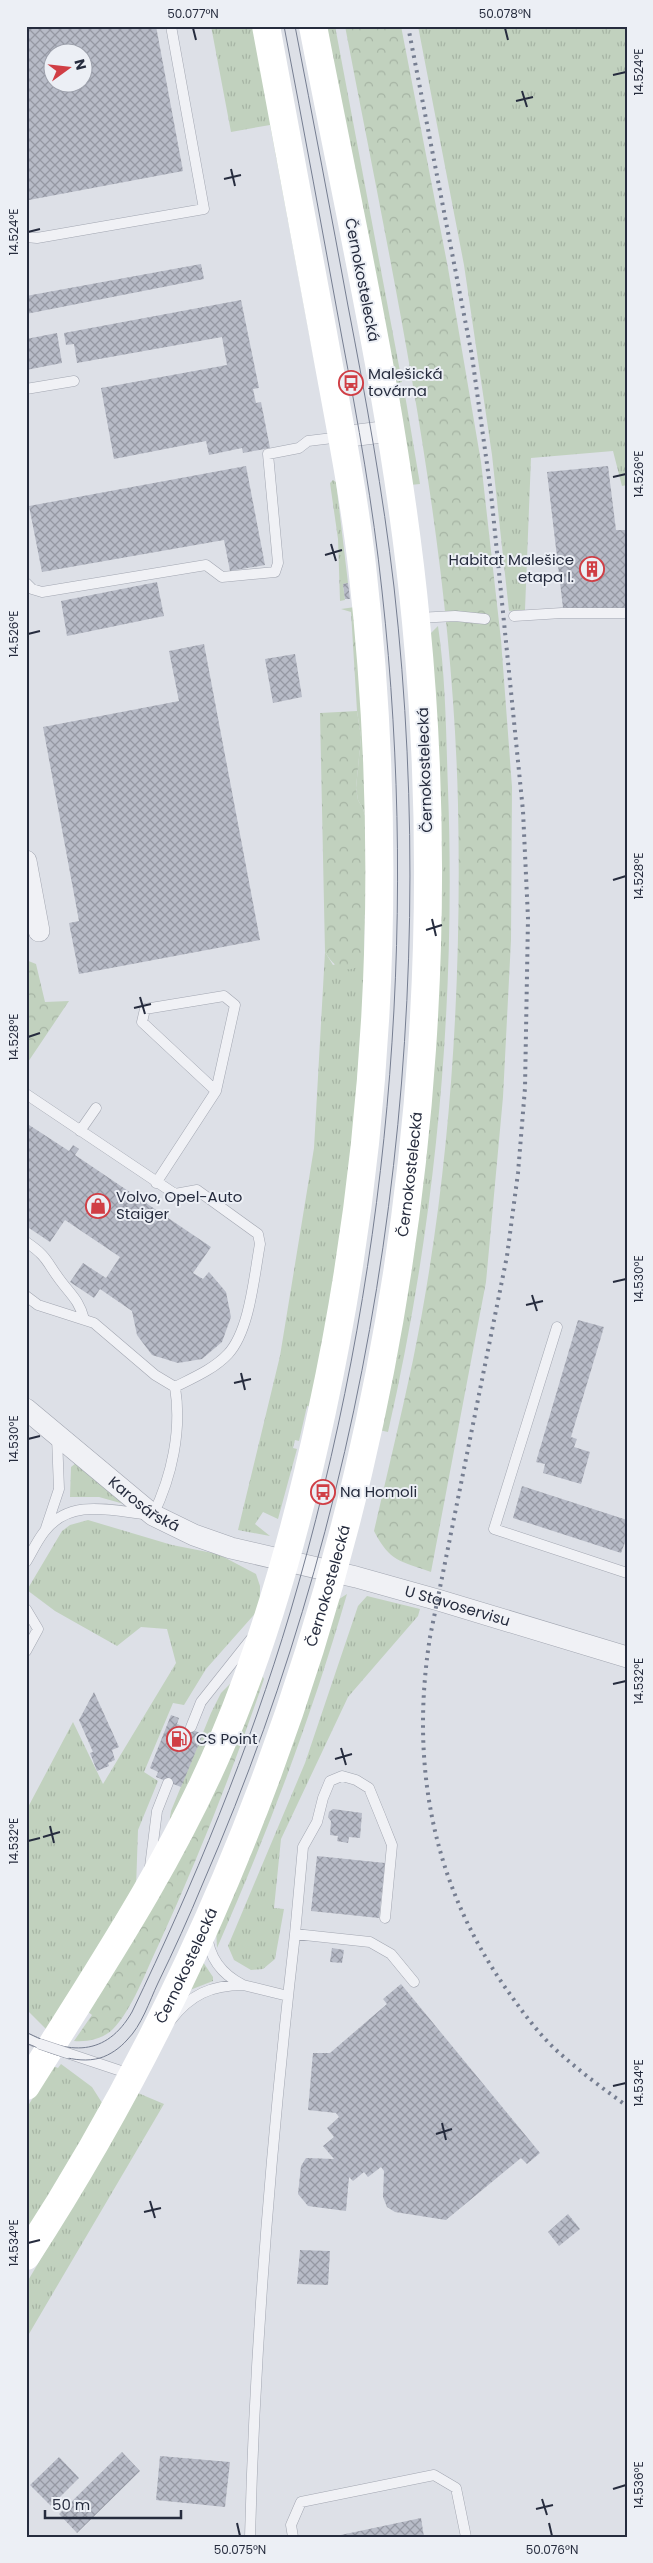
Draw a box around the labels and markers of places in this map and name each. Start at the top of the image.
place label: Malešická továrna [368,363,443,401]
bus stop icon: Malešická továrna [338,370,364,396]
place label: Habitat Malešice etapa I. [449,549,574,587]
building icon: Habitat Malešice etapa I. [579,556,605,582]
place label: Volvo, Opel-Auto Staiger [116,1186,242,1224]
shop icon: Volvo, Opel-Auto Staiger [85,1193,111,1219]
bus stop icon: Na Homoli [310,1479,336,1505]
place label: Na Homoli [340,1481,417,1502]
fuel station icon: CS Point [166,1726,192,1752]
place label: CS Point [196,1728,257,1749]

